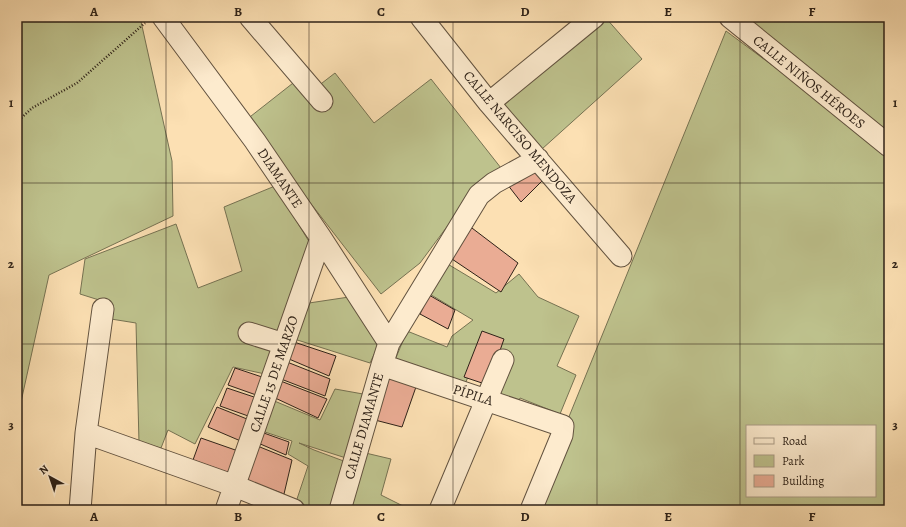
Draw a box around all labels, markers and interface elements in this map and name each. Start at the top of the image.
text: A [89,3,99,20]
text: B [234,3,242,20]
text: C [377,3,385,20]
text: D [520,3,530,20]
text: E [664,3,672,20]
text: F [809,3,816,20]
street label: CALLE NIÑOS HÉROES [749,31,869,133]
street label: CALLE NARCISO MENDOZA [459,67,582,208]
text: 1 [9,94,14,111]
text: 1 [893,94,898,111]
street label: DIAMANTE [253,144,307,212]
text: 2 [8,255,15,272]
text: 2 [892,255,899,272]
street label: CALLE 15 DE MARZO [245,313,303,435]
street label: CALLE DIAMANTE [340,370,388,482]
street label: PÍPILA [450,380,496,411]
text: 3 [8,416,14,433]
text: 3 [892,416,898,433]
legend [746,425,876,497]
text: Road [782,433,808,449]
text: Park [782,453,805,469]
north arrow [30,457,70,497]
text: N [36,461,52,478]
text: Building [782,473,824,489]
text: A [89,508,99,525]
text: B [234,508,242,525]
text: C [377,508,385,525]
text: D [520,508,530,525]
text: E [664,508,672,525]
text: F [809,508,816,525]

